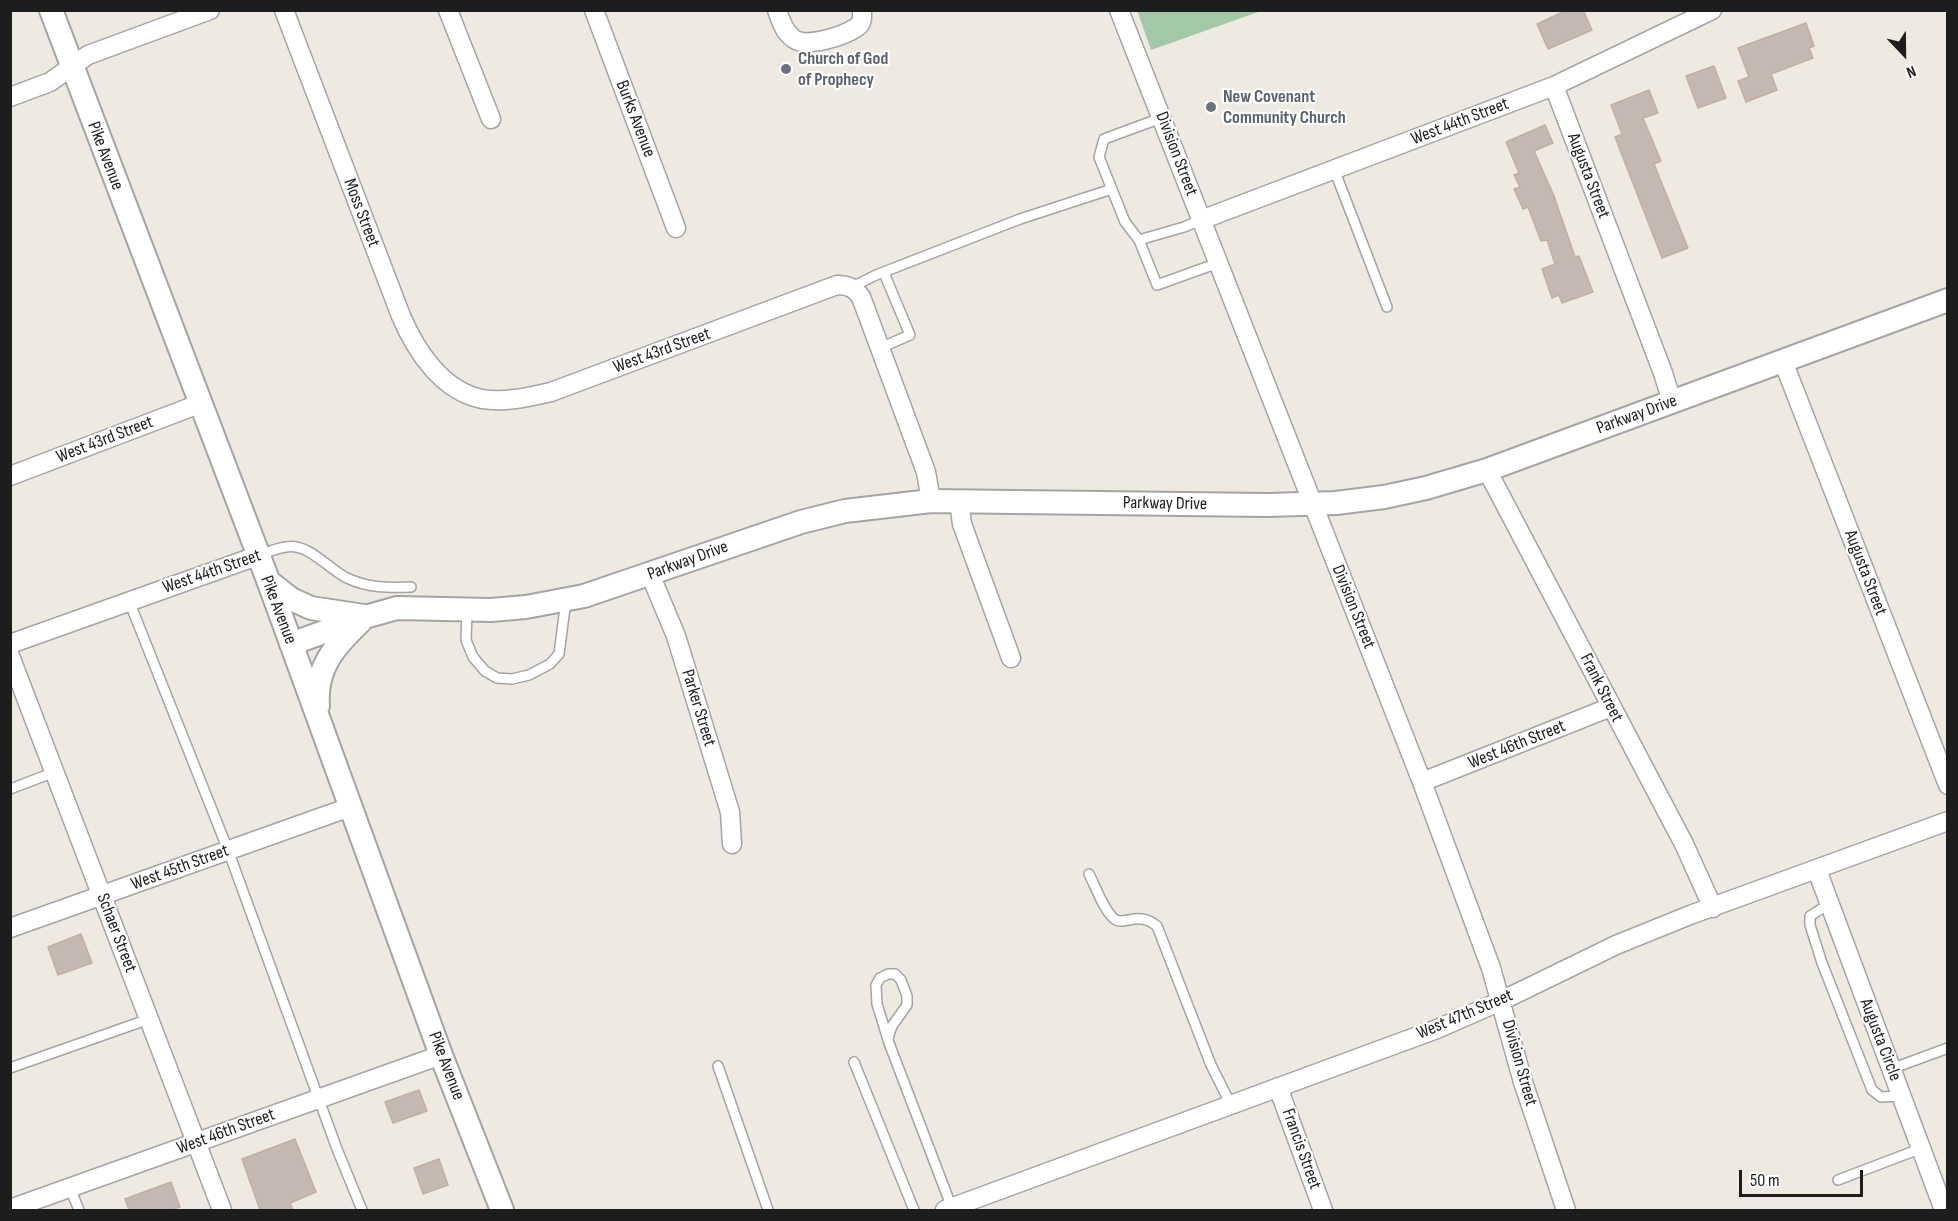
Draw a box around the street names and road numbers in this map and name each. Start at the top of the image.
street label: Burks Avenue [610,77,660,161]
street label: West 44th Street [1408,94,1512,150]
street label: Division Street [1150,109,1202,199]
street label: Pike Avenue [82,119,128,193]
street label: Augusta Street [1562,130,1614,222]
street label: Moss Street [338,176,384,250]
street label: West 43rd Street [610,323,714,379]
street label: Parkway Drive [1594,390,1680,440]
street label: West 43rd Street [54,412,156,468]
street label: Parkway Drive [1123,492,1207,516]
street label: Augusta Street [1839,527,1891,619]
street label: Parkway Drive [645,536,731,586]
street label: West 44th Street [160,545,264,599]
street label: Division Street [1326,562,1380,652]
street label: Pike Avenue [255,573,301,647]
street label: Frank Street [1575,650,1627,726]
street label: Parker Street [676,667,720,749]
street label: West 46th Street [1465,716,1569,774]
street label: West 45th Street [128,840,232,896]
street label: Schaer Street [91,890,141,976]
street label: West 47th Street [1414,985,1516,1045]
street label: Augusta Circle [1854,996,1906,1084]
street label: Division Street [1496,1018,1542,1108]
street label: Pike Avenue [423,1029,469,1103]
street label: West 46th Street [174,1104,278,1160]
street label: Francis Street [1276,1106,1326,1192]

